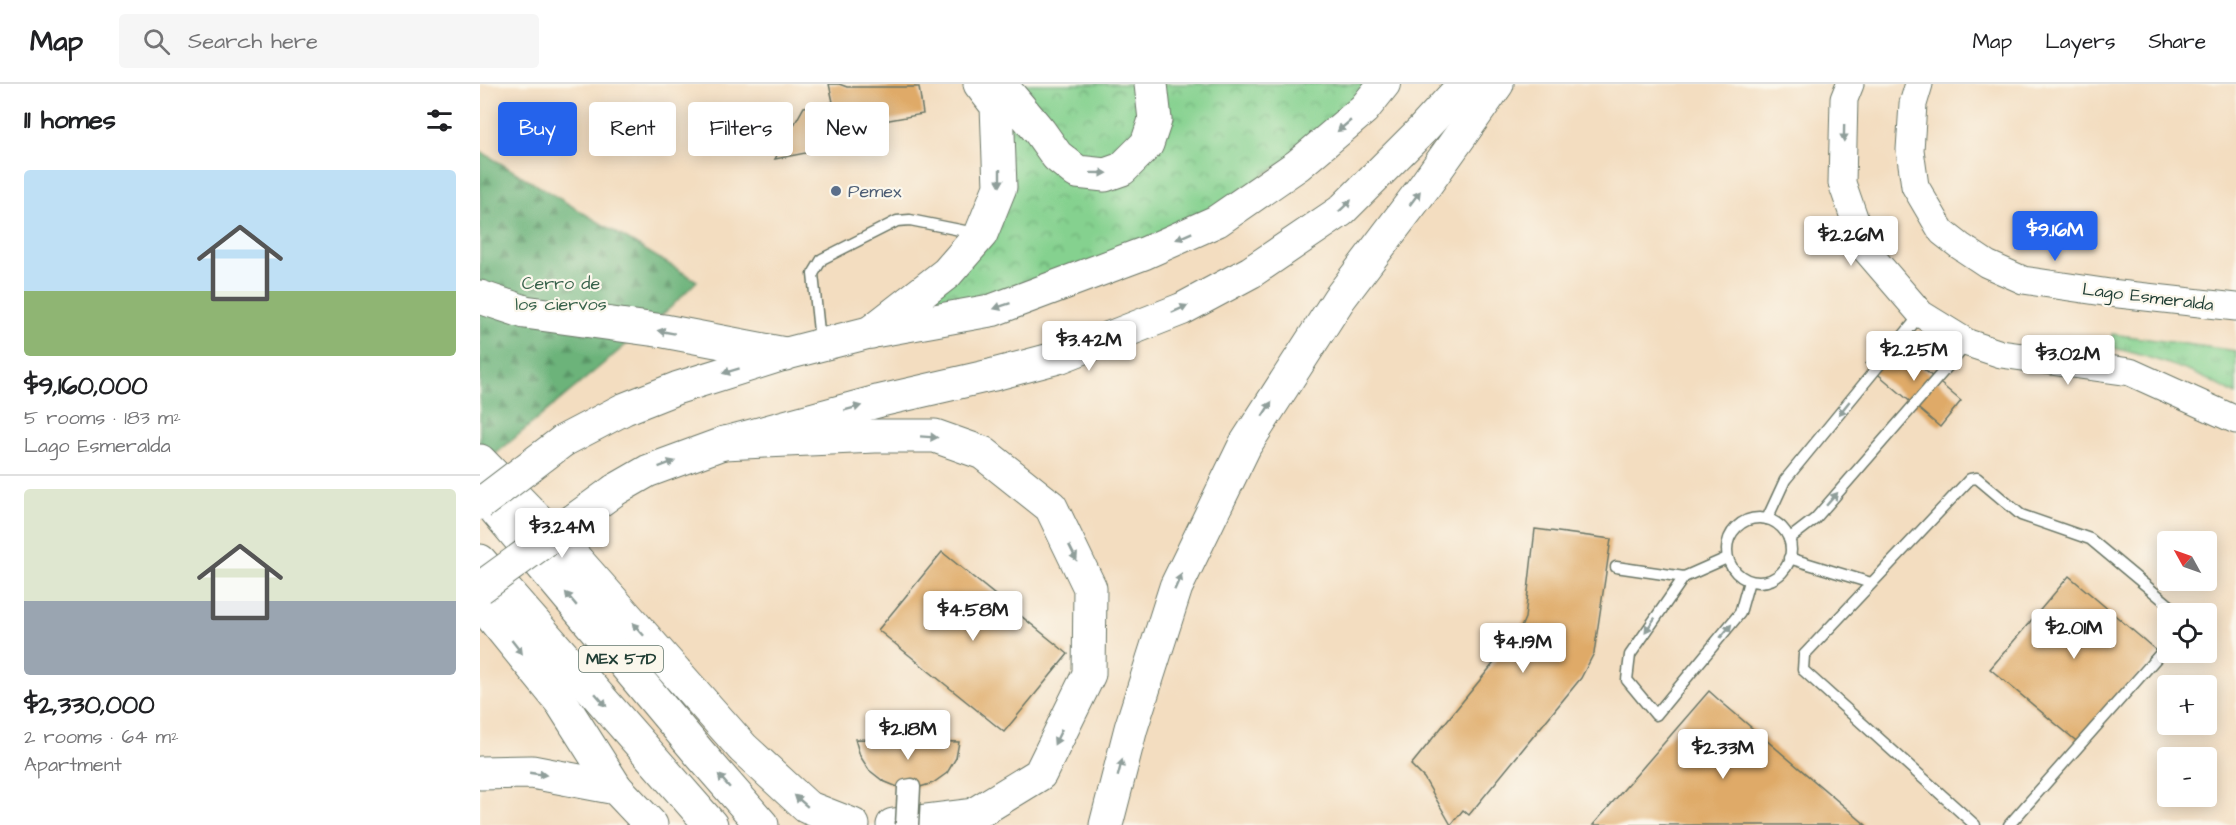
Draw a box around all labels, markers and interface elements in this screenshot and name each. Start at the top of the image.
search box [119,14,539,68]
text: Map [30,22,83,61]
icon: search [140,25,173,58]
text: Search here [188,26,318,57]
text: Map [1972,27,2012,56]
text: Layers [2045,27,2115,56]
text: Share [2148,27,2206,56]
text: 11 homes [24,102,116,138]
chip: Buy [498,102,577,156]
chip: Rent [589,102,676,156]
chip: Filters [688,102,793,156]
chip: New [805,102,889,156]
icon: filters [423,104,456,137]
one-way arrow [1337,119,1352,132]
one-way arrow [1839,124,1848,143]
one-way arrow [1089,168,1108,178]
one-way arrow [995,169,1005,188]
place label: Pemex [848,179,902,204]
marker: Pemex [829,184,843,198]
one-way arrow [1409,190,1422,206]
one-way arrow [1337,200,1352,213]
icon: home [186,209,294,317]
pin: $9.16M [2006,211,2104,262]
pin: $2.26M [1802,216,1900,267]
text: $9.16M [2027,216,2083,244]
text: $2.26M [1818,221,1884,249]
one-way arrow [1174,231,1192,241]
park label: Cerro de los ciervos [515,271,607,317]
street label: Lago Esmeralda [2081,277,2215,318]
one-way arrow [993,302,1011,312]
one-way arrow [1171,304,1189,313]
pin: $3.42M [1040,321,1138,372]
text: $3.42M [1056,326,1122,354]
one-way arrow [656,327,675,336]
pin: $2.25M [1865,331,1963,382]
pin: $3.02M [2019,335,2117,386]
text: $2.25M [1880,336,1948,364]
text: $3.02M [2036,340,2100,368]
one-way arrow [722,367,740,376]
text: $9,160,000 [24,368,148,404]
one-way arrow [1837,400,1850,416]
one-way arrow [1262,401,1273,417]
one-way arrow [845,403,863,412]
text: 5 rooms · 183 m² [24,404,181,432]
text: Lago Esmeralda [24,432,171,460]
one-way arrow [919,432,938,442]
one-way arrow [658,459,676,469]
one-way arrow [1825,492,1839,507]
pin: $3.24M [513,508,611,559]
text: $3.24M [529,513,595,541]
icon: home [186,528,294,636]
north arrow [2157,531,2217,591]
map controls [2157,531,2217,807]
one-way arrow [1069,545,1078,562]
one-way arrow [1174,574,1183,591]
one-way arrow [565,591,578,607]
pin: $4.58M [924,591,1022,642]
text: $4.58M [937,596,1009,624]
button: locate [2157,603,2217,663]
pin: $2.01M [2025,609,2123,660]
text: $2.01M [2045,614,2103,642]
one-way arrow [1645,617,1656,633]
one-way arrow [632,622,645,637]
pin: $4.19M [1474,623,1572,674]
one-way arrow [1719,623,1732,639]
text: $4.19M [1494,628,1552,656]
one-way arrow [511,639,524,655]
road number: MEX 57D [579,646,663,672]
button: + [2157,675,2217,735]
text: $2,330,000 [24,687,155,723]
one-way arrow [595,692,608,708]
pin: $2.18M [859,710,957,761]
text: $2.18M [879,715,937,743]
text: 2 rooms · 64 m² [24,723,179,751]
one-way arrow [1053,729,1062,746]
pin: $2.33M [1674,729,1772,780]
text: $2.33M [1692,734,1754,762]
button: − [2157,747,2217,807]
text: Apartment [24,751,122,779]
one-way arrow [1116,759,1126,778]
one-way arrow [529,769,548,778]
one-way arrow [717,773,730,789]
one-way arrow [794,795,809,808]

